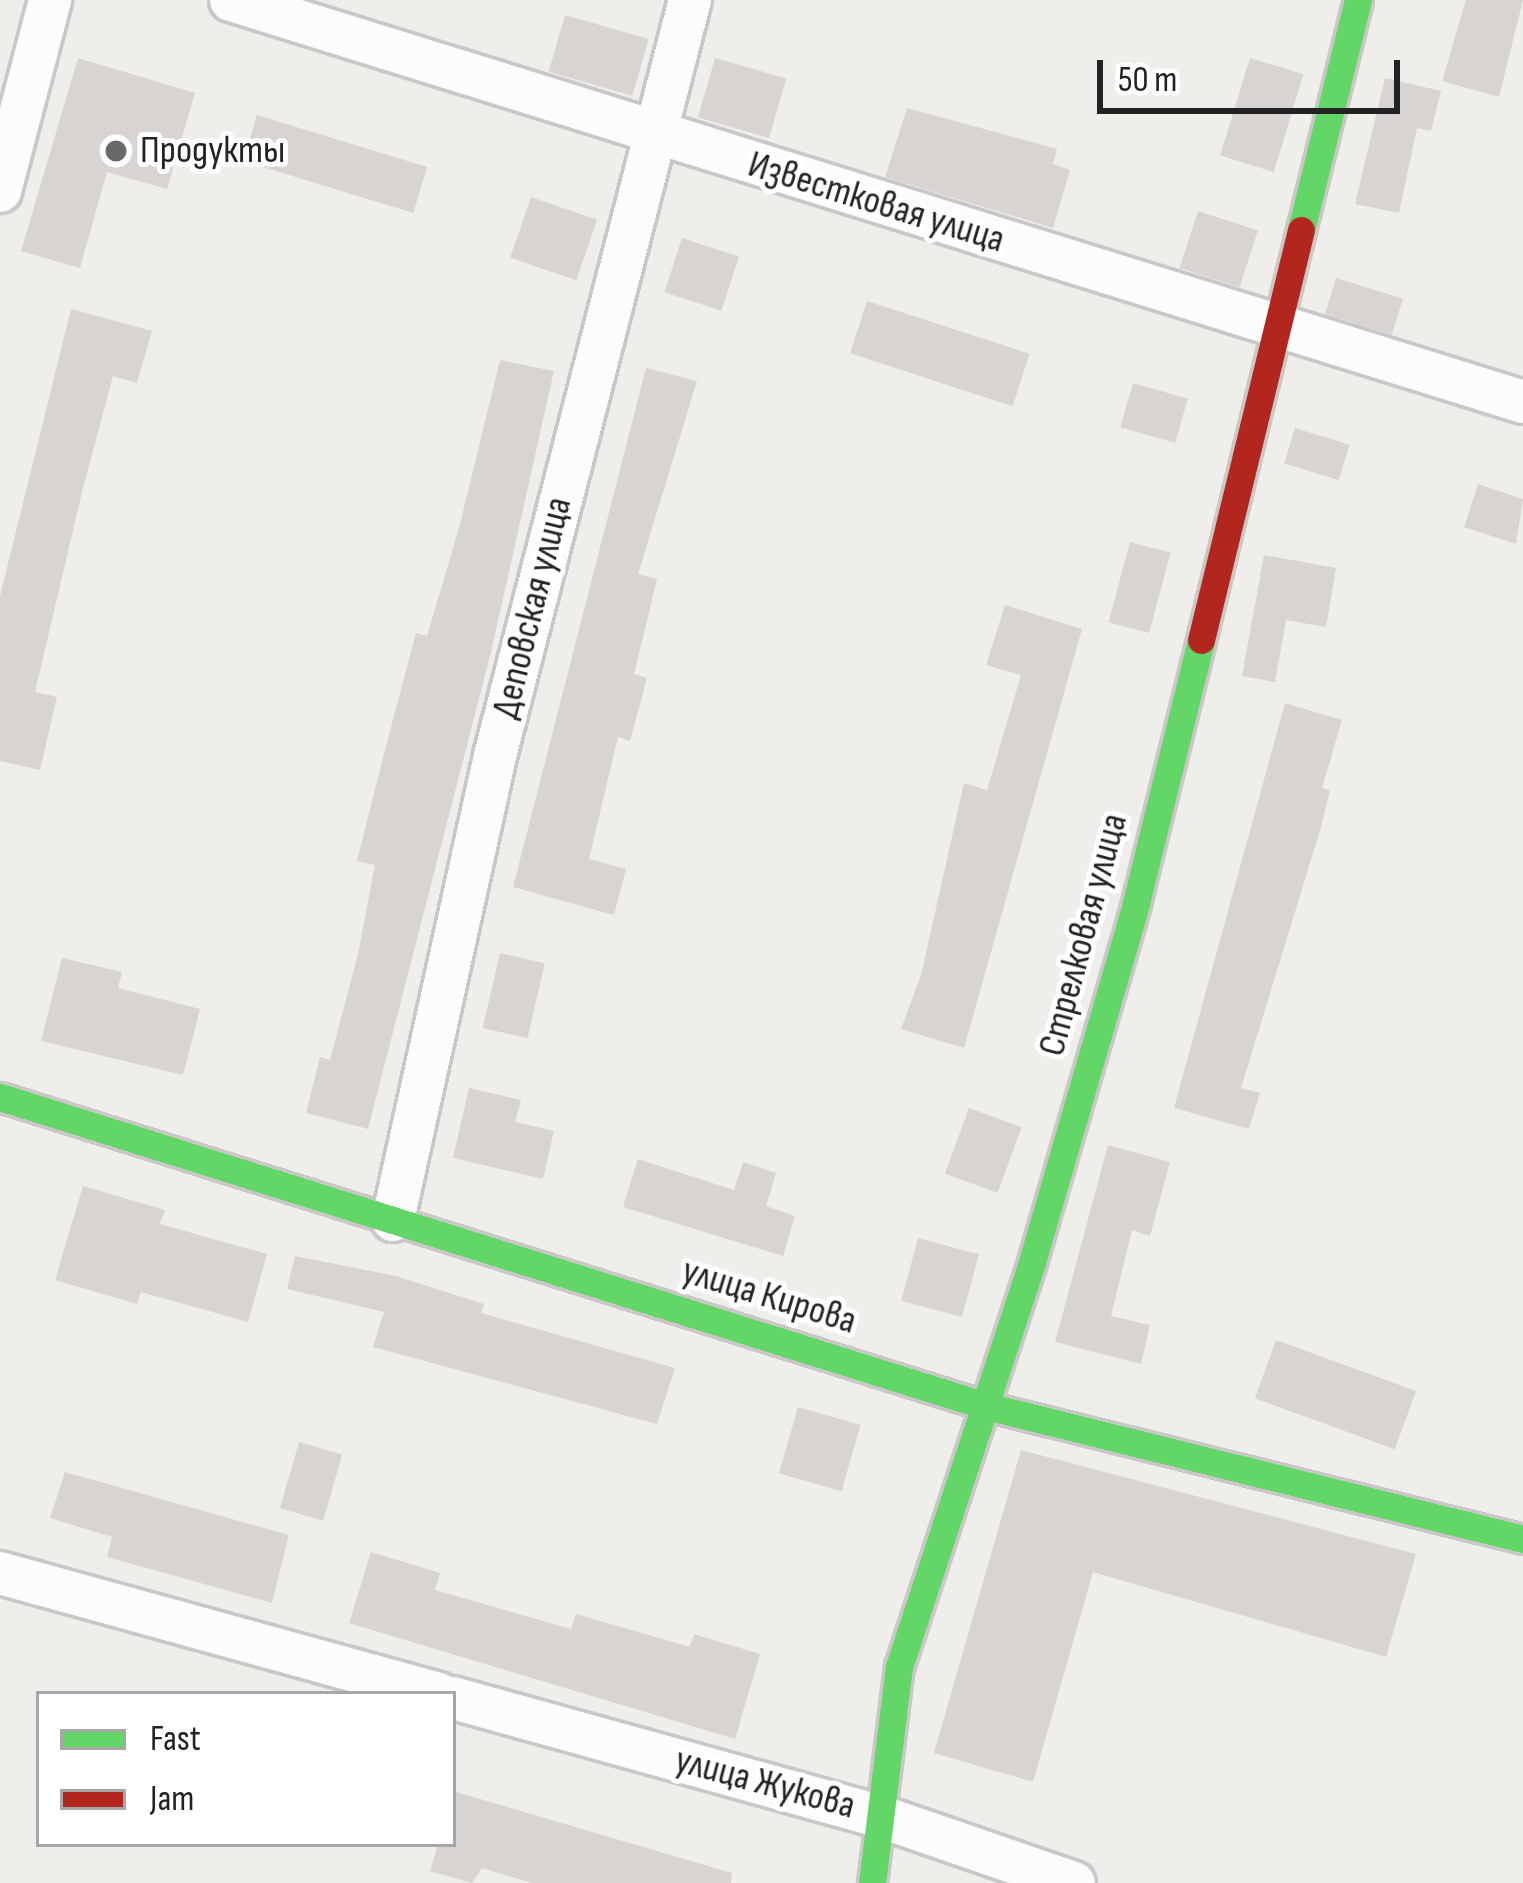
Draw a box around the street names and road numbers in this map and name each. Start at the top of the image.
street label: Известковая улица [742,142,1010,264]
street label: Деповская улица [483,493,583,723]
street label: Стрелковая улица [1029,809,1139,1061]
street label: улица Кирова [676,1248,862,1346]
street label: улица Жукова [670,1738,860,1830]

